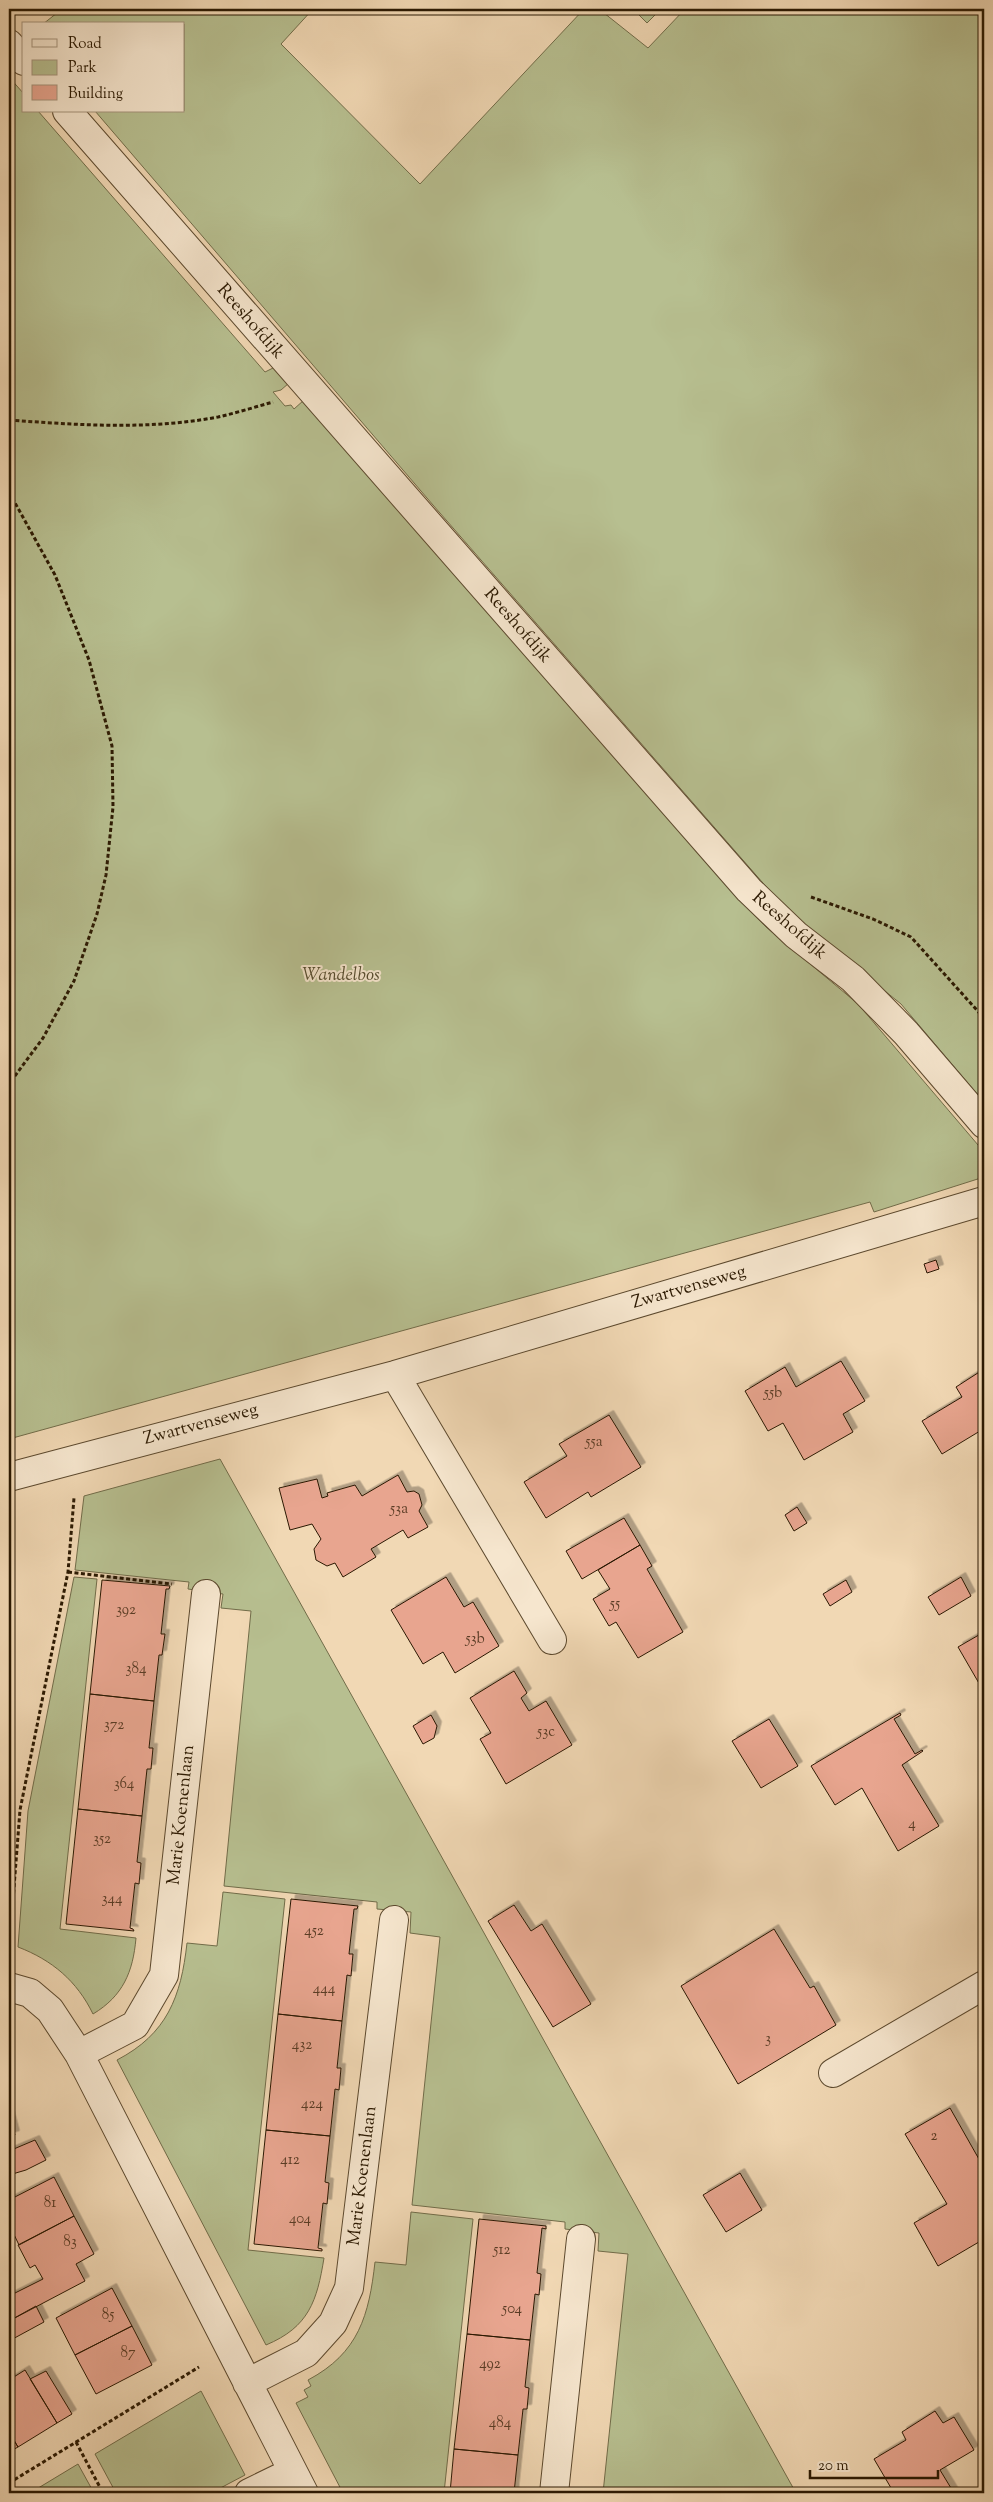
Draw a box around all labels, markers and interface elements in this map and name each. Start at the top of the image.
legend [22,22,185,112]
text: Road [68,34,102,55]
text: Park [68,58,97,79]
text: Building [68,84,123,105]
street label: Reeshofdijk [210,279,290,366]
street label: Reeshofdijk [477,583,557,670]
street label: Reeshofdijk [746,886,833,966]
park label: Wandelbos [302,963,380,989]
street label: Zwartvenseweg [629,1259,749,1317]
house number: 55b [763,1383,782,1404]
street label: Zwartvenseweg [141,1397,261,1453]
house number: 55a [584,1432,603,1453]
house number: 53a [389,1499,408,1520]
house number: 55 [609,1594,620,1615]
house number: 392 [116,1600,136,1621]
house number: 53b [464,1629,485,1650]
house number: 384 [126,1659,147,1680]
house number: 372 [104,1715,124,1736]
house number: 53c [536,1722,555,1743]
street label: Marie Koenenlaan [162,1743,202,1886]
house number: 364 [114,1774,135,1795]
house number: 4 [908,1814,916,1835]
house number: 352 [93,1829,111,1850]
house number: 344 [101,1889,123,1910]
house number: 452 [304,1921,324,1942]
house number: 444 [313,1979,336,2000]
house number: 3 [765,2029,771,2050]
house number: 432 [292,2035,312,2056]
house number: 424 [301,2094,324,2115]
street label: Marie Koenenlaan [342,2104,385,2247]
house number: 2 [930,2126,938,2147]
house number: 412 [280,2150,300,2171]
house number: 81 [44,2193,56,2214]
house number: 404 [289,2209,312,2230]
house number: 83 [63,2232,77,2253]
house number: 512 [492,2240,511,2261]
house number: 504 [501,2299,522,2320]
house number: 85 [102,2305,114,2326]
house number: 87 [120,2343,136,2364]
house number: 492 [479,2354,501,2375]
house number: 484 [489,2413,512,2434]
scale bar [810,2447,938,2479]
text: 20 m [818,2456,849,2477]

